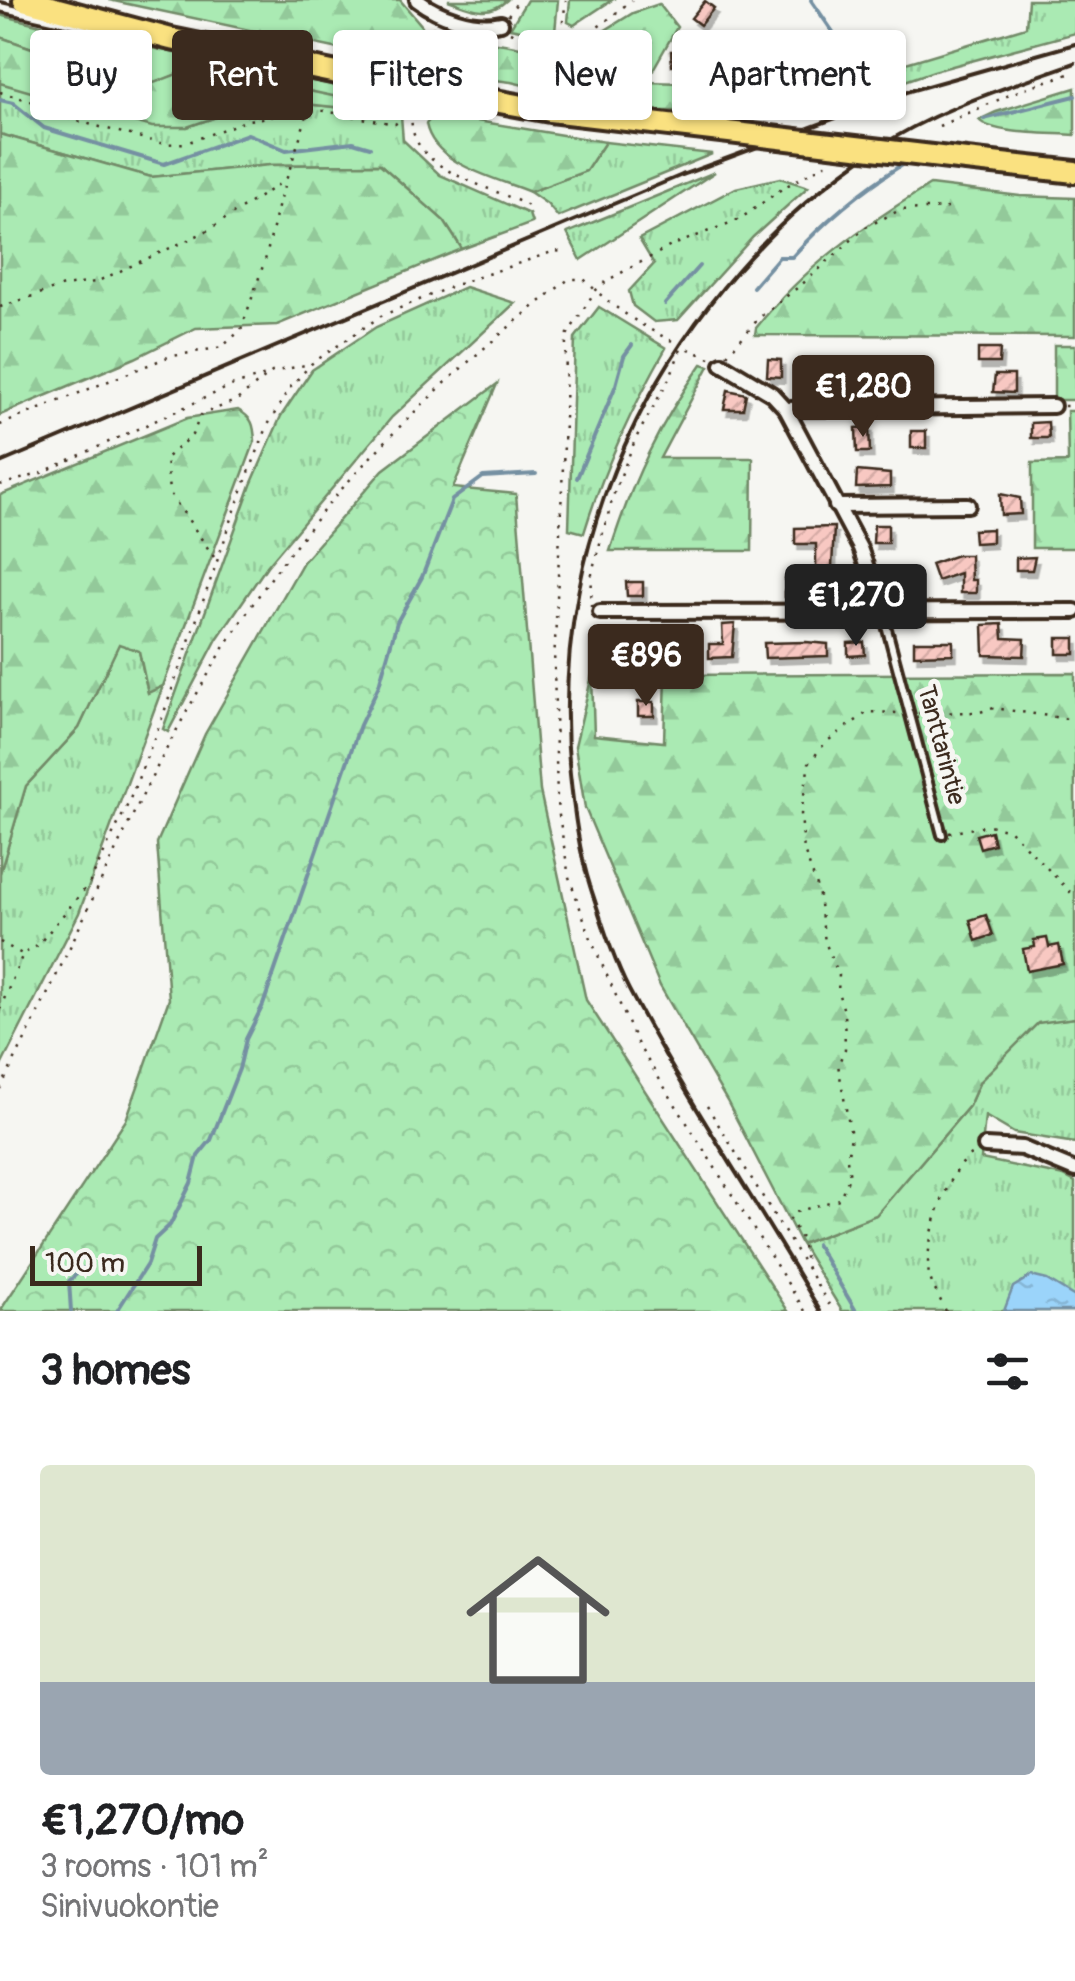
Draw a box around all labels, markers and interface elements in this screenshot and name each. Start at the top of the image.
chip: Buy [30,30,152,120]
chip: Rent [172,30,313,120]
chip: Filters [333,30,498,120]
chip: New [518,30,652,120]
chip: Apartment [672,30,906,120]
pin: €1,280 [782,355,944,440]
text: €1,280 [814,367,912,407]
pin: €1,270 [775,564,937,649]
text: €1,270 [807,576,905,616]
pin: €896 [587,624,705,709]
text: €896 [610,636,682,676]
street label: Tanttarintie [910,682,972,809]
scale bar [30,1241,202,1286]
text: 100 m [45,1246,125,1281]
icon: filters [980,1344,1035,1399]
text: 3 homes [40,1345,190,1397]
icon: home [448,1530,628,1710]
text: €1,270/mo [40,1795,244,1847]
text: 3 rooms · 101 m² [40,1847,269,1887]
text: Sinivuokontie [40,1887,219,1927]

